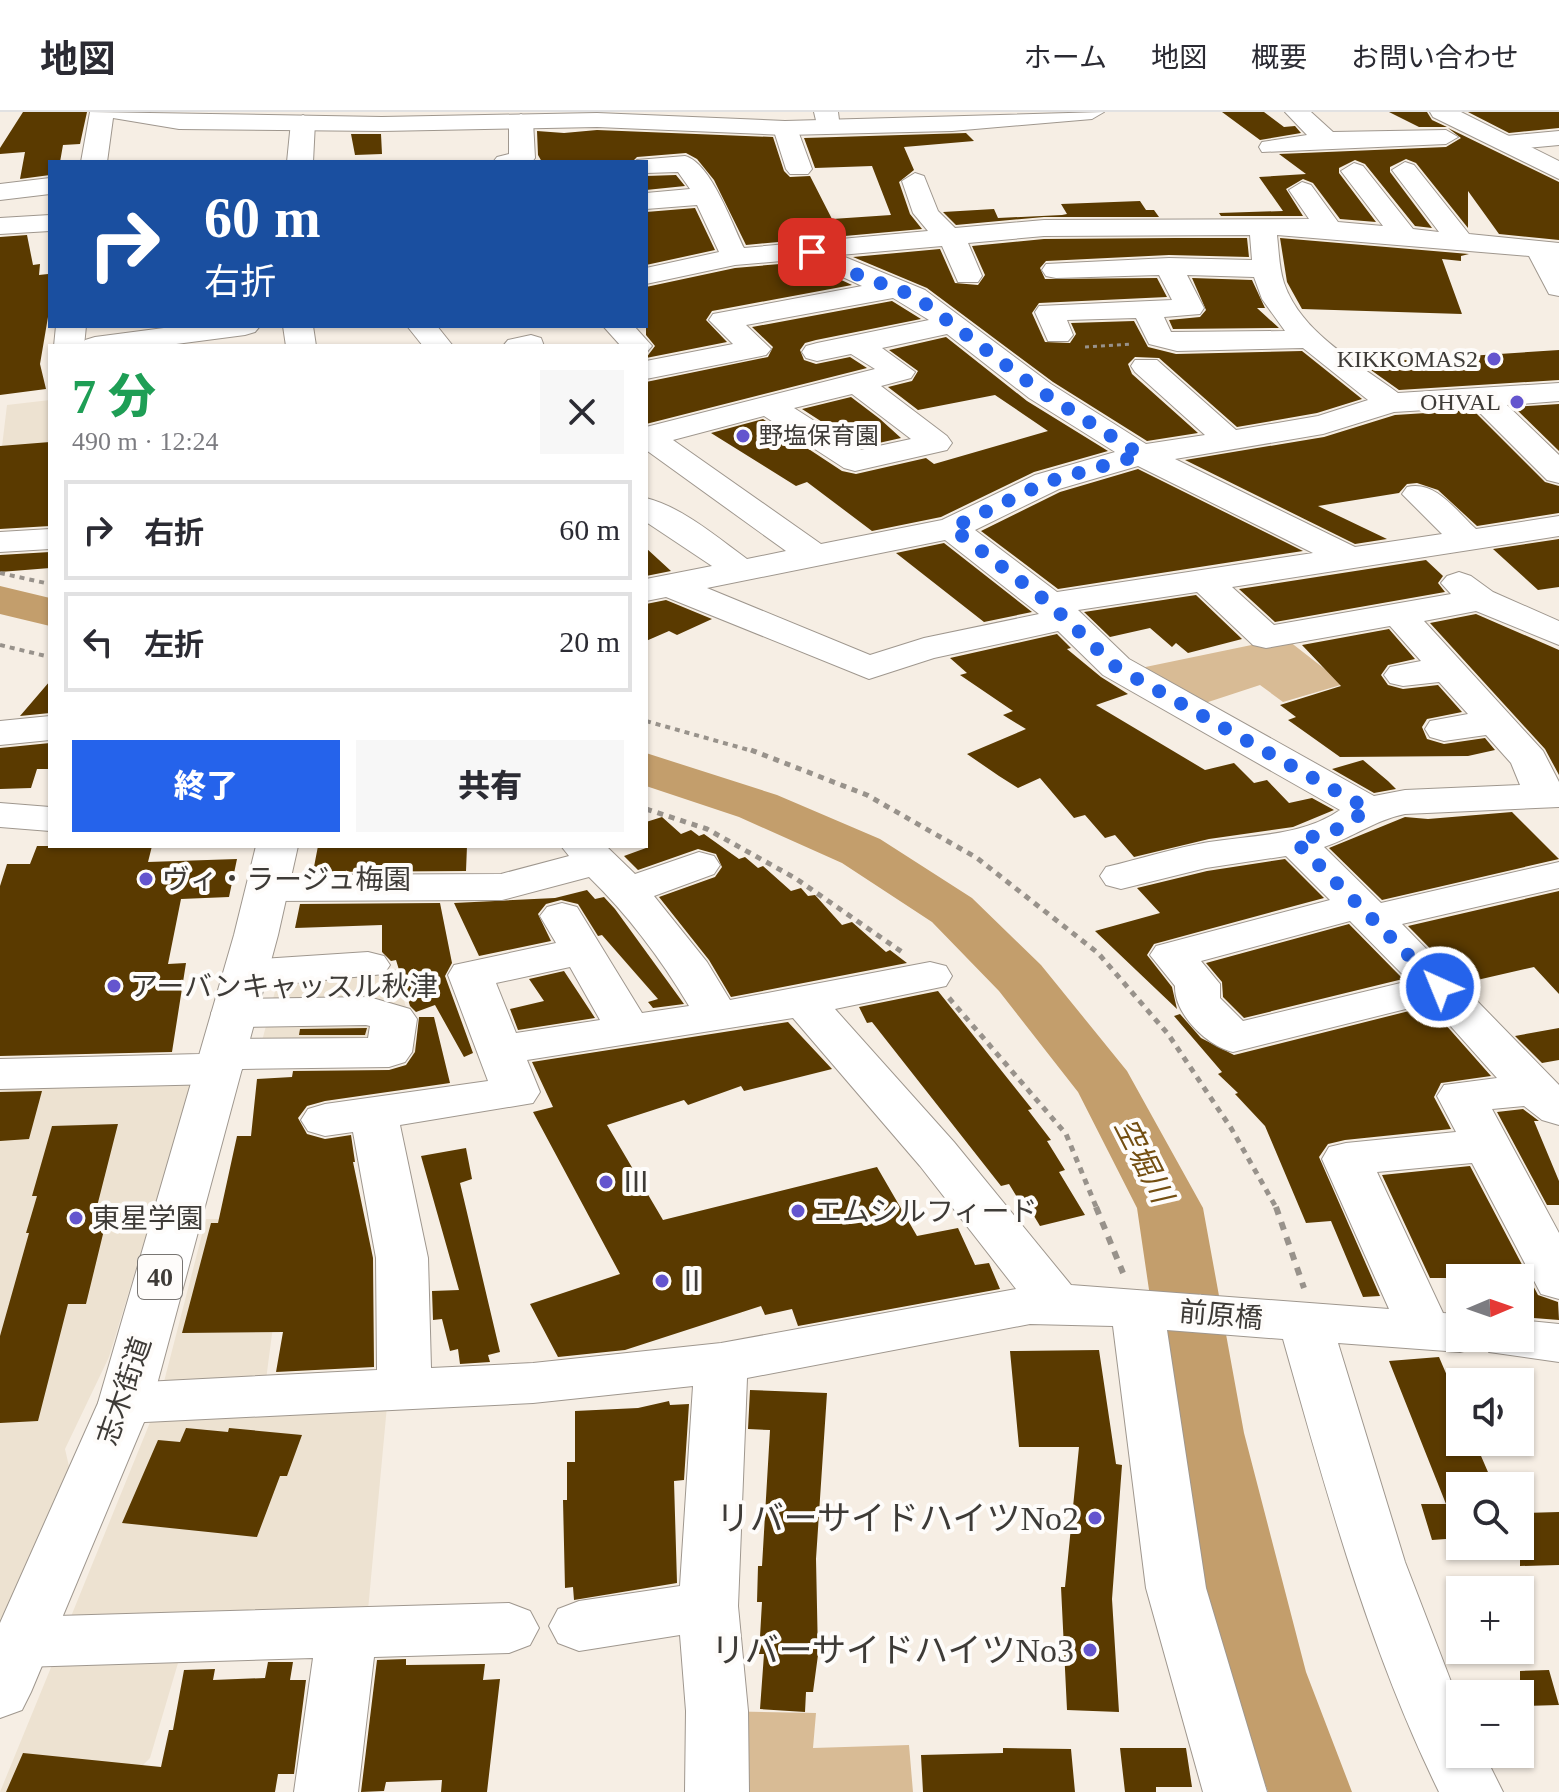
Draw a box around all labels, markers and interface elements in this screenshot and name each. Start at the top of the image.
text: 地図 [40,38,116,80]
text: ホーム [1024,42,1107,73]
text: 地図 [1151,42,1207,73]
text: 概要 [1251,42,1307,73]
text: お問い合わせ [1351,42,1519,73]
text: 60 m [204,187,321,249]
icon: right [72,192,176,296]
pin [778,218,846,286]
icon: arrive [790,230,834,274]
text: 右折 [204,262,276,302]
place label: KIKKOMAS2 [1337,346,1478,372]
marker: KIKKOMAS2 [1485,350,1503,368]
text: 7 分 [72,370,156,423]
button: close [540,370,624,454]
place label: OHVAL [1420,389,1501,415]
marker: OHVAL [1508,393,1526,411]
place label: 野塩保育園 [759,423,879,449]
text: 490 m · 12:24 [72,427,219,456]
marker: 野塩保育園 [734,427,752,445]
icon: right [76,508,120,552]
text: 60 m [559,513,620,546]
text: 右折 [144,516,204,549]
icon: left [76,620,120,664]
text: 20 m [559,625,620,658]
text: 左折 [144,628,204,661]
button: 終了 [72,740,340,832]
button: 共有 [356,740,624,832]
place label: ヴィ・ラージュ梅園 [162,864,411,895]
marker: ヴィ・ラージュ梅園 [137,870,155,888]
position arrow [1398,945,1482,1029]
place label: アーバンキャッスル秋津 [130,971,437,1002]
marker: アーバンキャッスル秋津 [105,977,123,995]
water label: 空堀川 [1109,1112,1180,1210]
place label: Ⅲ [622,1167,650,1198]
marker: Ⅲ [597,1173,615,1191]
place label: エムシルフィード [814,1196,1037,1227]
marker: エムシルフィード [789,1202,807,1220]
place label: 東星学園 [92,1203,204,1234]
marker: 東星学園 [67,1209,85,1227]
road number: 40 [138,1255,182,1299]
north arrow [1446,1264,1534,1352]
map controls [1446,1264,1534,1768]
place label: Ⅱ [678,1266,706,1297]
marker: Ⅱ [653,1272,671,1290]
street label: 前原橋 [1178,1296,1264,1334]
street label: 志木街道 [91,1333,157,1449]
button: sound [1446,1368,1534,1456]
button: search [1446,1472,1534,1560]
place label: リバーサイドハイツNo2 [716,1500,1079,1537]
marker: リバーサイドハイツNo2 [1086,1509,1104,1527]
button: + [1446,1576,1534,1664]
place label: リバーサイドハイツNo3 [711,1632,1074,1669]
marker: リバーサイドハイツNo3 [1081,1641,1099,1659]
button: − [1446,1680,1534,1768]

